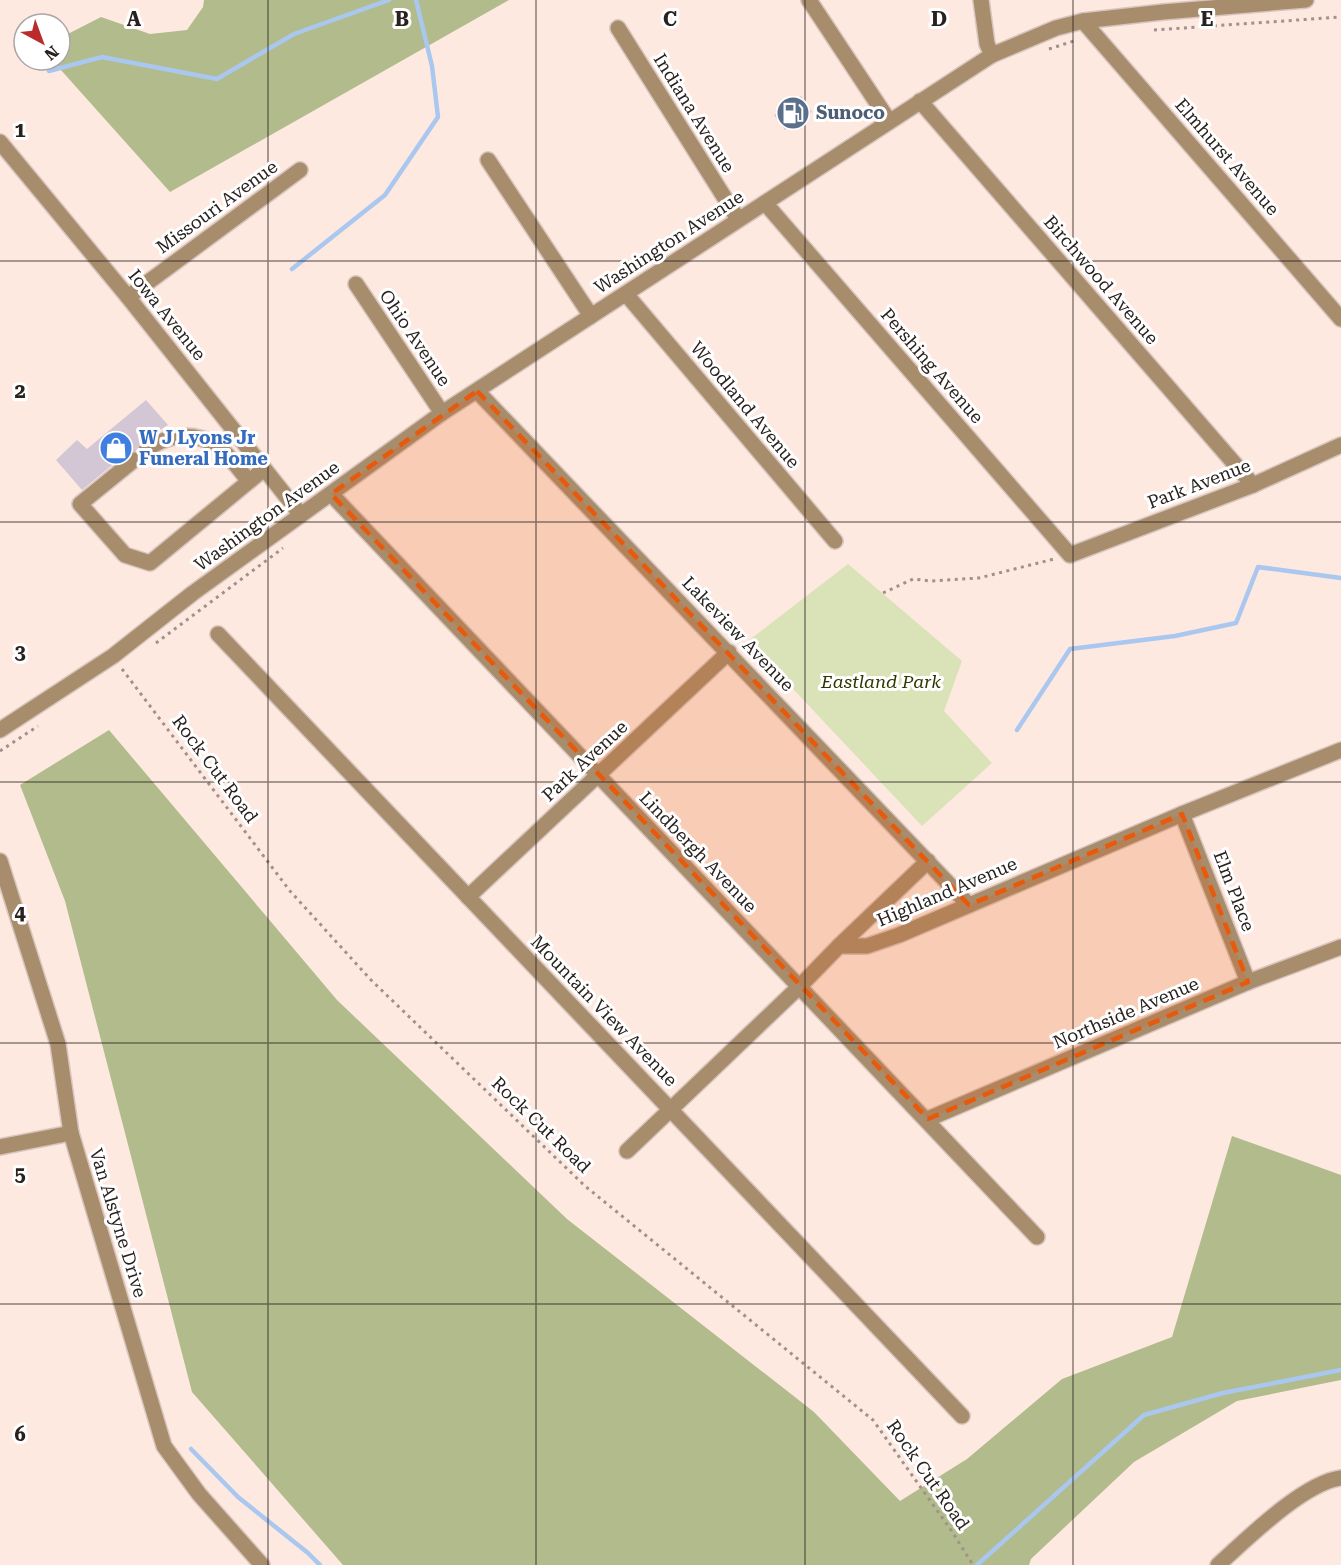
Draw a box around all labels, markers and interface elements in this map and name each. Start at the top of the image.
text: A [127,7,142,31]
text: B [395,7,409,31]
text: C [663,7,677,31]
text: D [931,7,947,31]
text: E [1201,7,1214,31]
north arrow [12,12,72,72]
text: N [41,42,62,64]
street label: Indiana Avenue [650,50,739,176]
street label: Elmhurst Avenue [1171,94,1284,219]
fuel station icon: Sunoco [775,95,811,131]
place label: Sunoco [816,102,885,123]
text: 1 [14,118,26,142]
street label: Missouri Avenue [152,156,281,258]
street label: Washington Avenue [590,185,747,298]
street label: Birchwood Avenue [1040,211,1163,348]
street label: Iowa Avenue [124,265,210,364]
street label: Ohio Avenue [375,286,455,390]
street label: Pershing Avenue [877,304,988,427]
street label: Woodland Avenue [686,337,805,472]
text: 2 [14,379,26,403]
place label: W J Lyons Jr Funeral Home [139,427,268,469]
shop icon: W J Lyons Jr Funeral Home [98,430,134,466]
street label: Park Avenue [1144,454,1253,513]
street label: Washington Avenue [190,456,343,575]
street label: Lakeview Avenue [678,572,799,696]
text: 3 [14,640,26,664]
park label: Eastland Park [820,671,941,692]
street label: Rock Cut Road [168,711,263,827]
street label: Park Avenue [538,716,632,805]
street label: Lindbergh Avenue [635,787,761,916]
street label: Elm Place [1210,848,1259,934]
street label: Highland Avenue [874,853,1020,930]
text: 4 [14,901,26,925]
street label: Mountain View Avenue [527,931,682,1090]
street label: Northside Avenue [1050,972,1202,1053]
street label: Rock Cut Road [488,1072,595,1177]
street label: Van Alstyne Drive [86,1146,151,1300]
text: 5 [14,1162,26,1186]
street label: Rock Cut Road [883,1416,974,1534]
text: 6 [14,1422,26,1446]

